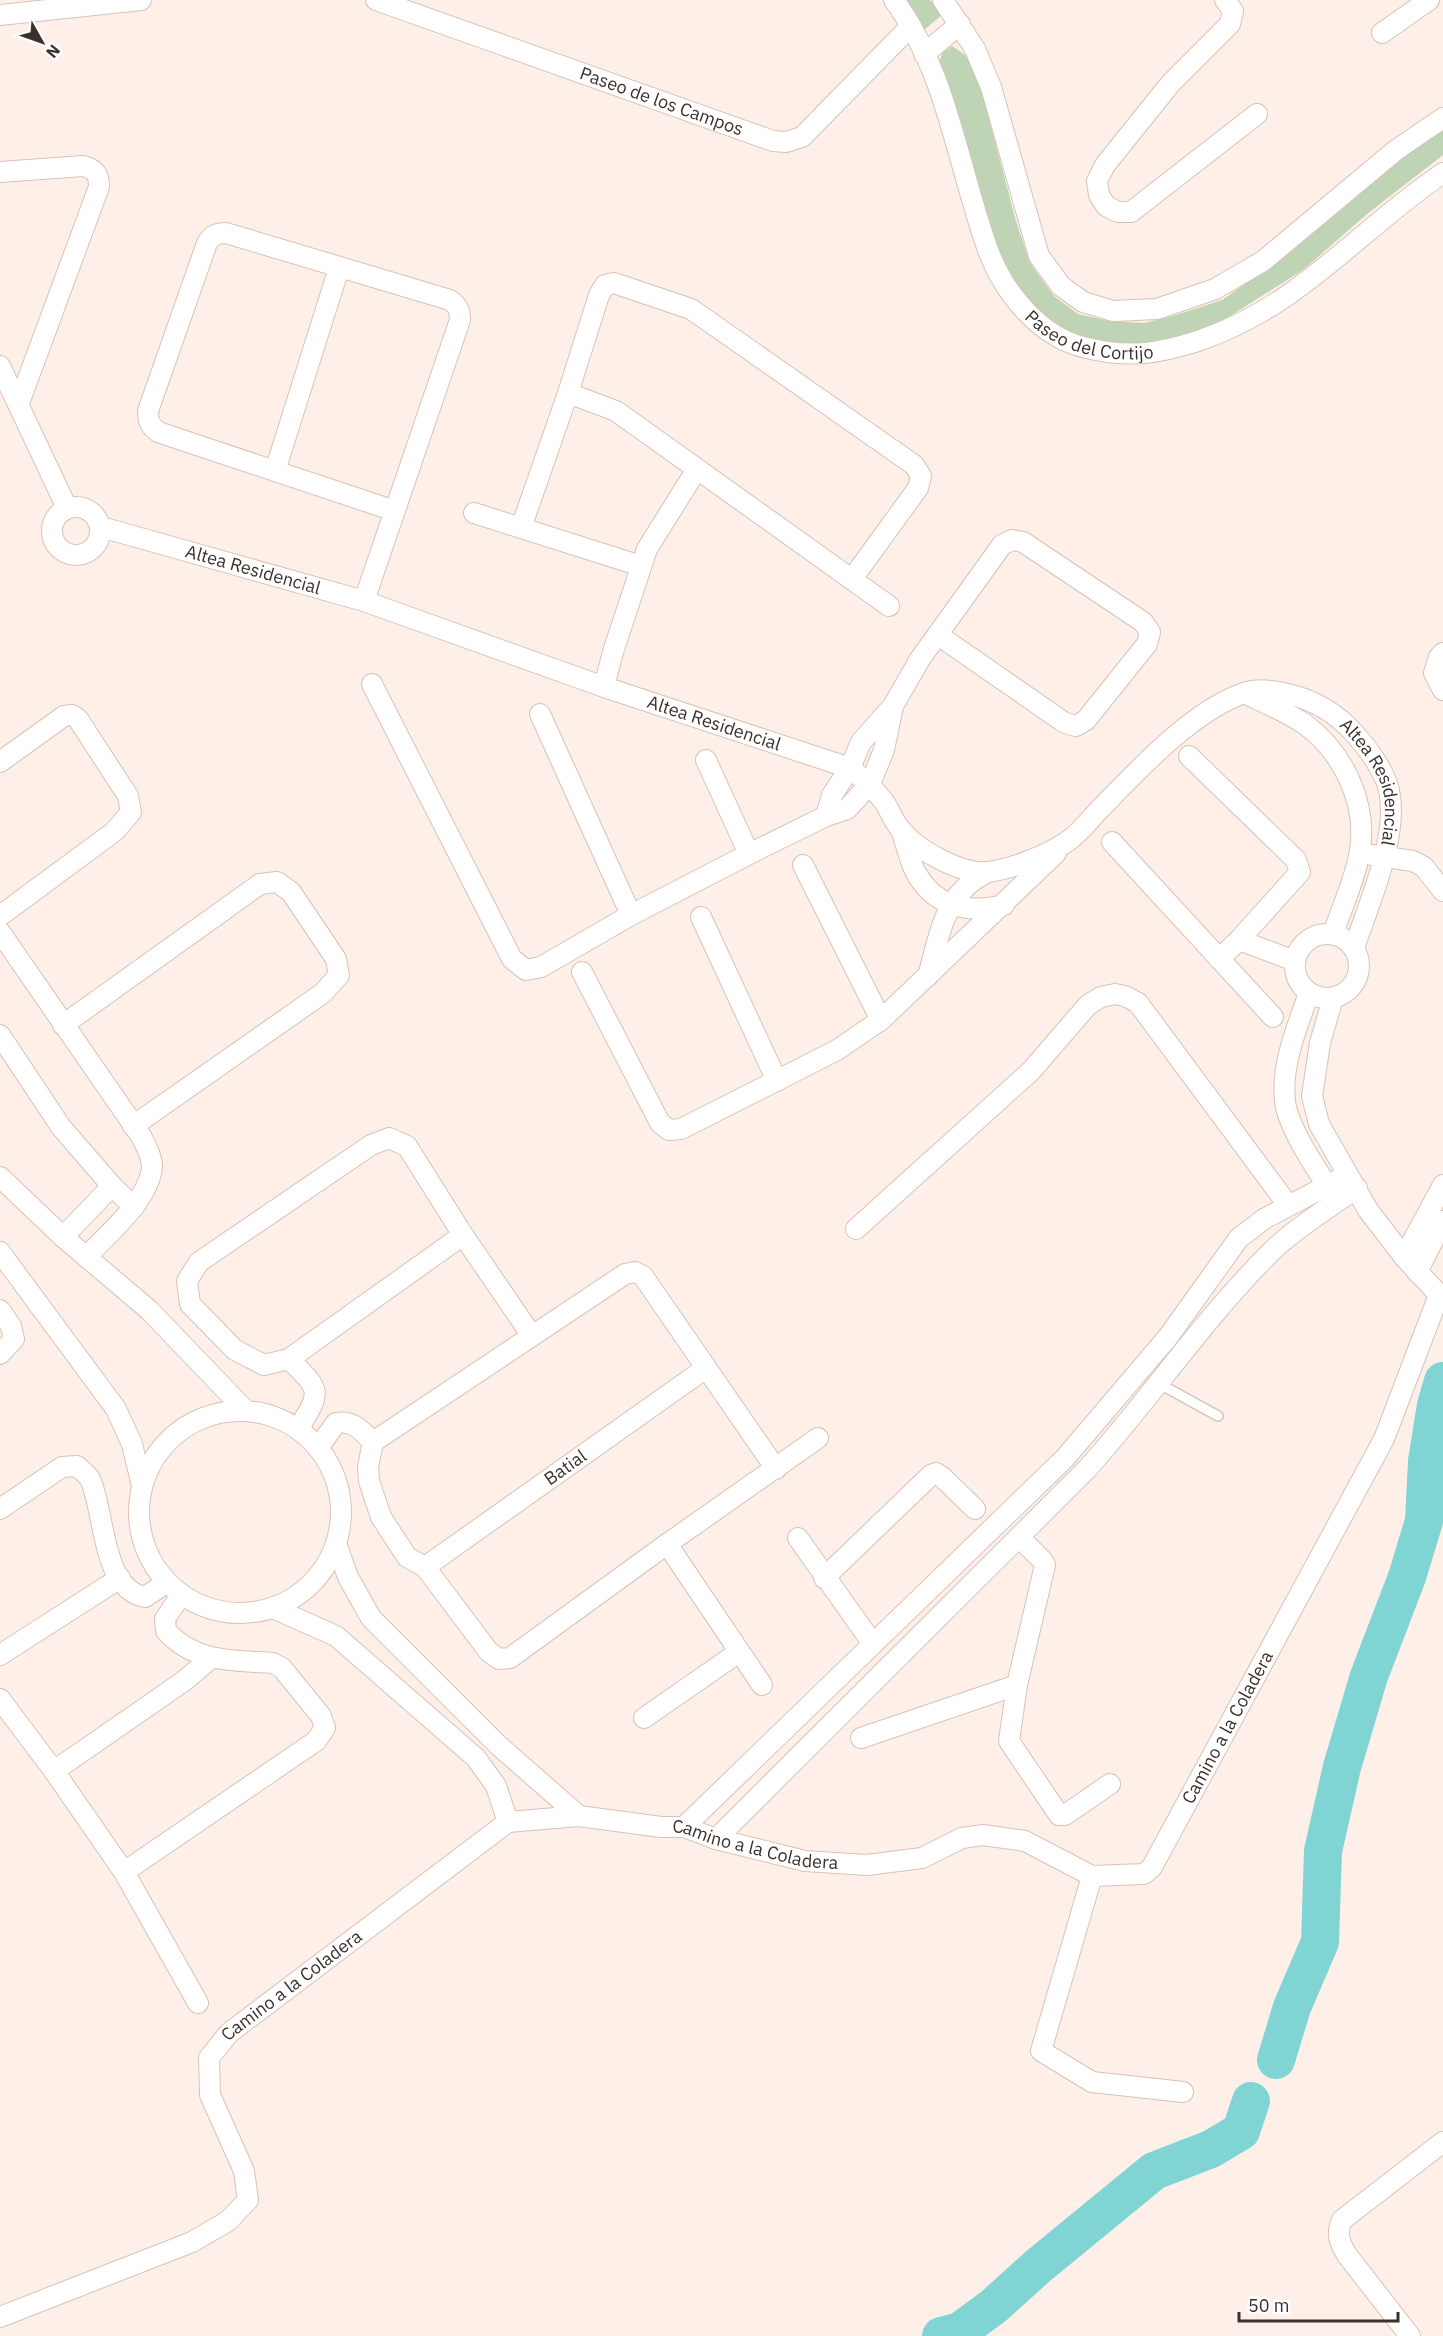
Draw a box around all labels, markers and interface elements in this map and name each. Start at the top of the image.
north arrow [12,12,72,72]
text: N [42,41,65,63]
street label: Paseo de los Campos [577,61,747,141]
street label: Paseo del Cortijo [1020,305,1155,365]
street label: Altea Residencial [183,539,324,599]
street label: Altea Residencial [644,690,784,756]
street label: Altea Residencial [1335,713,1403,848]
street label: Batial [539,1444,591,1490]
street label: Camino a la Coladera [1176,1646,1278,1808]
street label: Camino a la Coladera [673,1815,839,1874]
street label: Camino a la Coladera [215,1924,367,2045]
scale bar [1239,2285,1398,2323]
text: 50 m [1248,2294,1290,2317]

